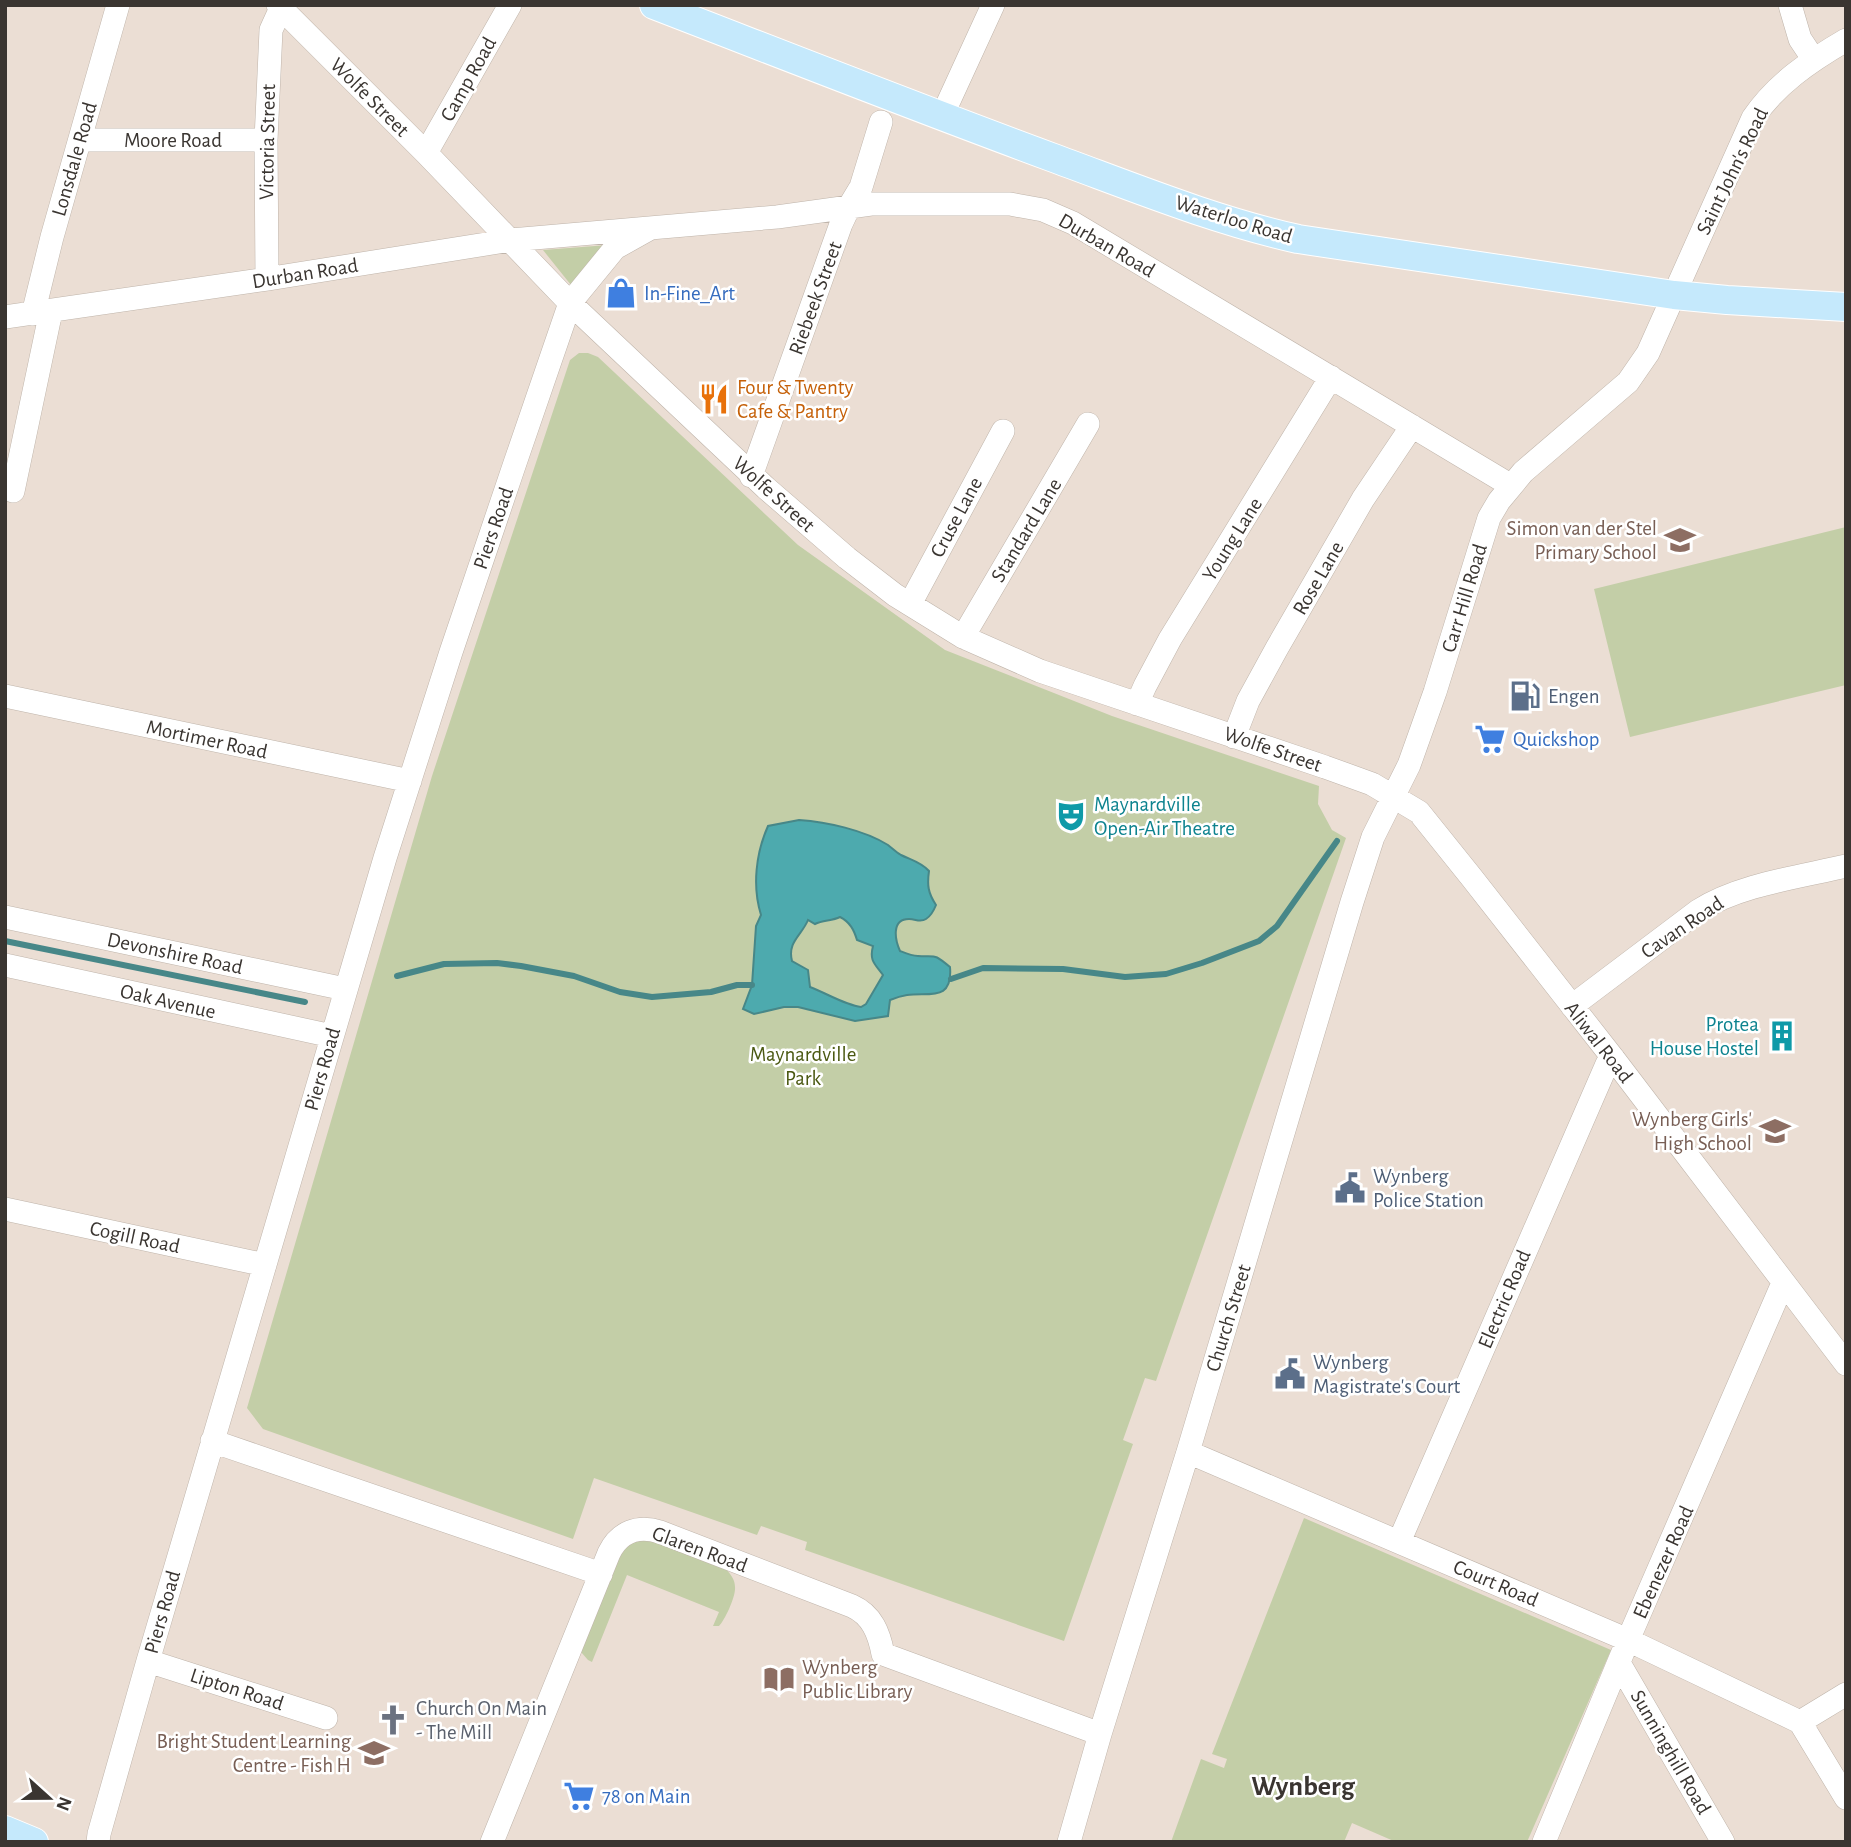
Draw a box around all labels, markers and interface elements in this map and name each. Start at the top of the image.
street label: Camp Road [437,33,500,125]
street label: Wolfe Street [326,54,413,141]
street label: Victoria Street [256,84,279,200]
street label: Lonsdale Road [48,99,101,219]
street label: Saint John's Road [1693,104,1772,238]
street label: Moore Road [124,130,222,151]
street label: Waterloo Road [1173,192,1295,247]
street label: Durban Road [1055,210,1159,281]
street label: Riebeek Street [785,238,846,358]
street label: Durban Road [250,255,360,292]
shop icon: In-Fine_Art [604,276,638,310]
place label: In-Fine_Art [644,283,735,304]
place label: Four & Twenty Cafe & Pantry [737,377,853,422]
restaurant icon: Four & Twenty Cafe & Pantry [697,382,731,416]
street label: Wolfe Street [729,452,819,536]
street label: Cruse Lane [927,474,986,561]
street label: Standard Lane [987,475,1066,586]
street label: Piers Road [470,484,517,572]
street label: Young Lane [1199,494,1266,585]
place label: Simon van der Stel Primary School [1506,518,1657,563]
school or university icon: Simon van der Stel Primary School [1663,523,1697,557]
street label: Rose Lane [1289,538,1348,619]
street label: Carr Hill Road [1438,541,1491,655]
fuel station icon: Engen [1508,679,1542,713]
place label: Engen [1548,686,1600,707]
street label: Mortimer Road [144,716,270,763]
supermarket icon: Quickshop [1473,722,1507,756]
street label: Wolfe Street [1221,723,1325,776]
place label: Quickshop [1513,729,1600,750]
place label: Maynardville Open-Air Theatre [1094,794,1235,839]
theatre icon: Maynardville Open-Air Theatre [1054,799,1088,833]
street label: Cavan Road [1637,892,1727,963]
street label: Devonshire Road [105,929,245,978]
street label: Oak Avenue [118,980,218,1023]
street label: Aliwal Road [1561,998,1637,1087]
place label: Protea House Hostel [1650,1014,1759,1059]
building icon: Protea House Hostel [1765,1019,1799,1053]
street label: Piers Road [301,1025,344,1113]
park label: Maynardville Park [750,1044,856,1089]
place label: Wynberg Girls' High School [1632,1109,1752,1154]
school or university icon: Wynberg Girls' High School [1758,1114,1792,1148]
place label: Wynberg Police Station [1373,1166,1484,1211]
public building icon: Wynberg Police Station [1333,1171,1367,1205]
street label: Cogill Road [88,1218,182,1257]
street label: Electric Road [1474,1247,1535,1352]
street label: Church Street [1202,1262,1255,1374]
place label: Wynberg Magistrate's Court [1313,1352,1461,1397]
public building icon: Wynberg Magistrate's Court [1273,1357,1307,1391]
street label: Ebenezer Road [1629,1502,1698,1622]
street label: Glaren Road [649,1523,750,1576]
street label: Court Road [1450,1556,1541,1611]
street label: Piers Road [141,1568,184,1656]
place label: Wynberg Public Library [802,1657,912,1702]
library icon: Wynberg Public Library [762,1662,796,1696]
street label: Lipton Road [187,1664,286,1714]
street label: Sunninghill Road [1627,1687,1715,1818]
place label: Church On Main - The Mill [416,1698,547,1743]
church icon: Church On Main - The Mill [376,1703,410,1737]
place label: Bright Student Learning Centre - Fish H [157,1731,352,1776]
school or university icon: Bright Student Learning Centre - Fish H [357,1736,391,1770]
north arrow [14,1763,84,1833]
district label: Wynberg [1251,1773,1356,1801]
supermarket icon: 78 on Main [562,1779,596,1813]
place label: 78 on Main [602,1786,691,1807]
text: N [52,1794,75,1813]

